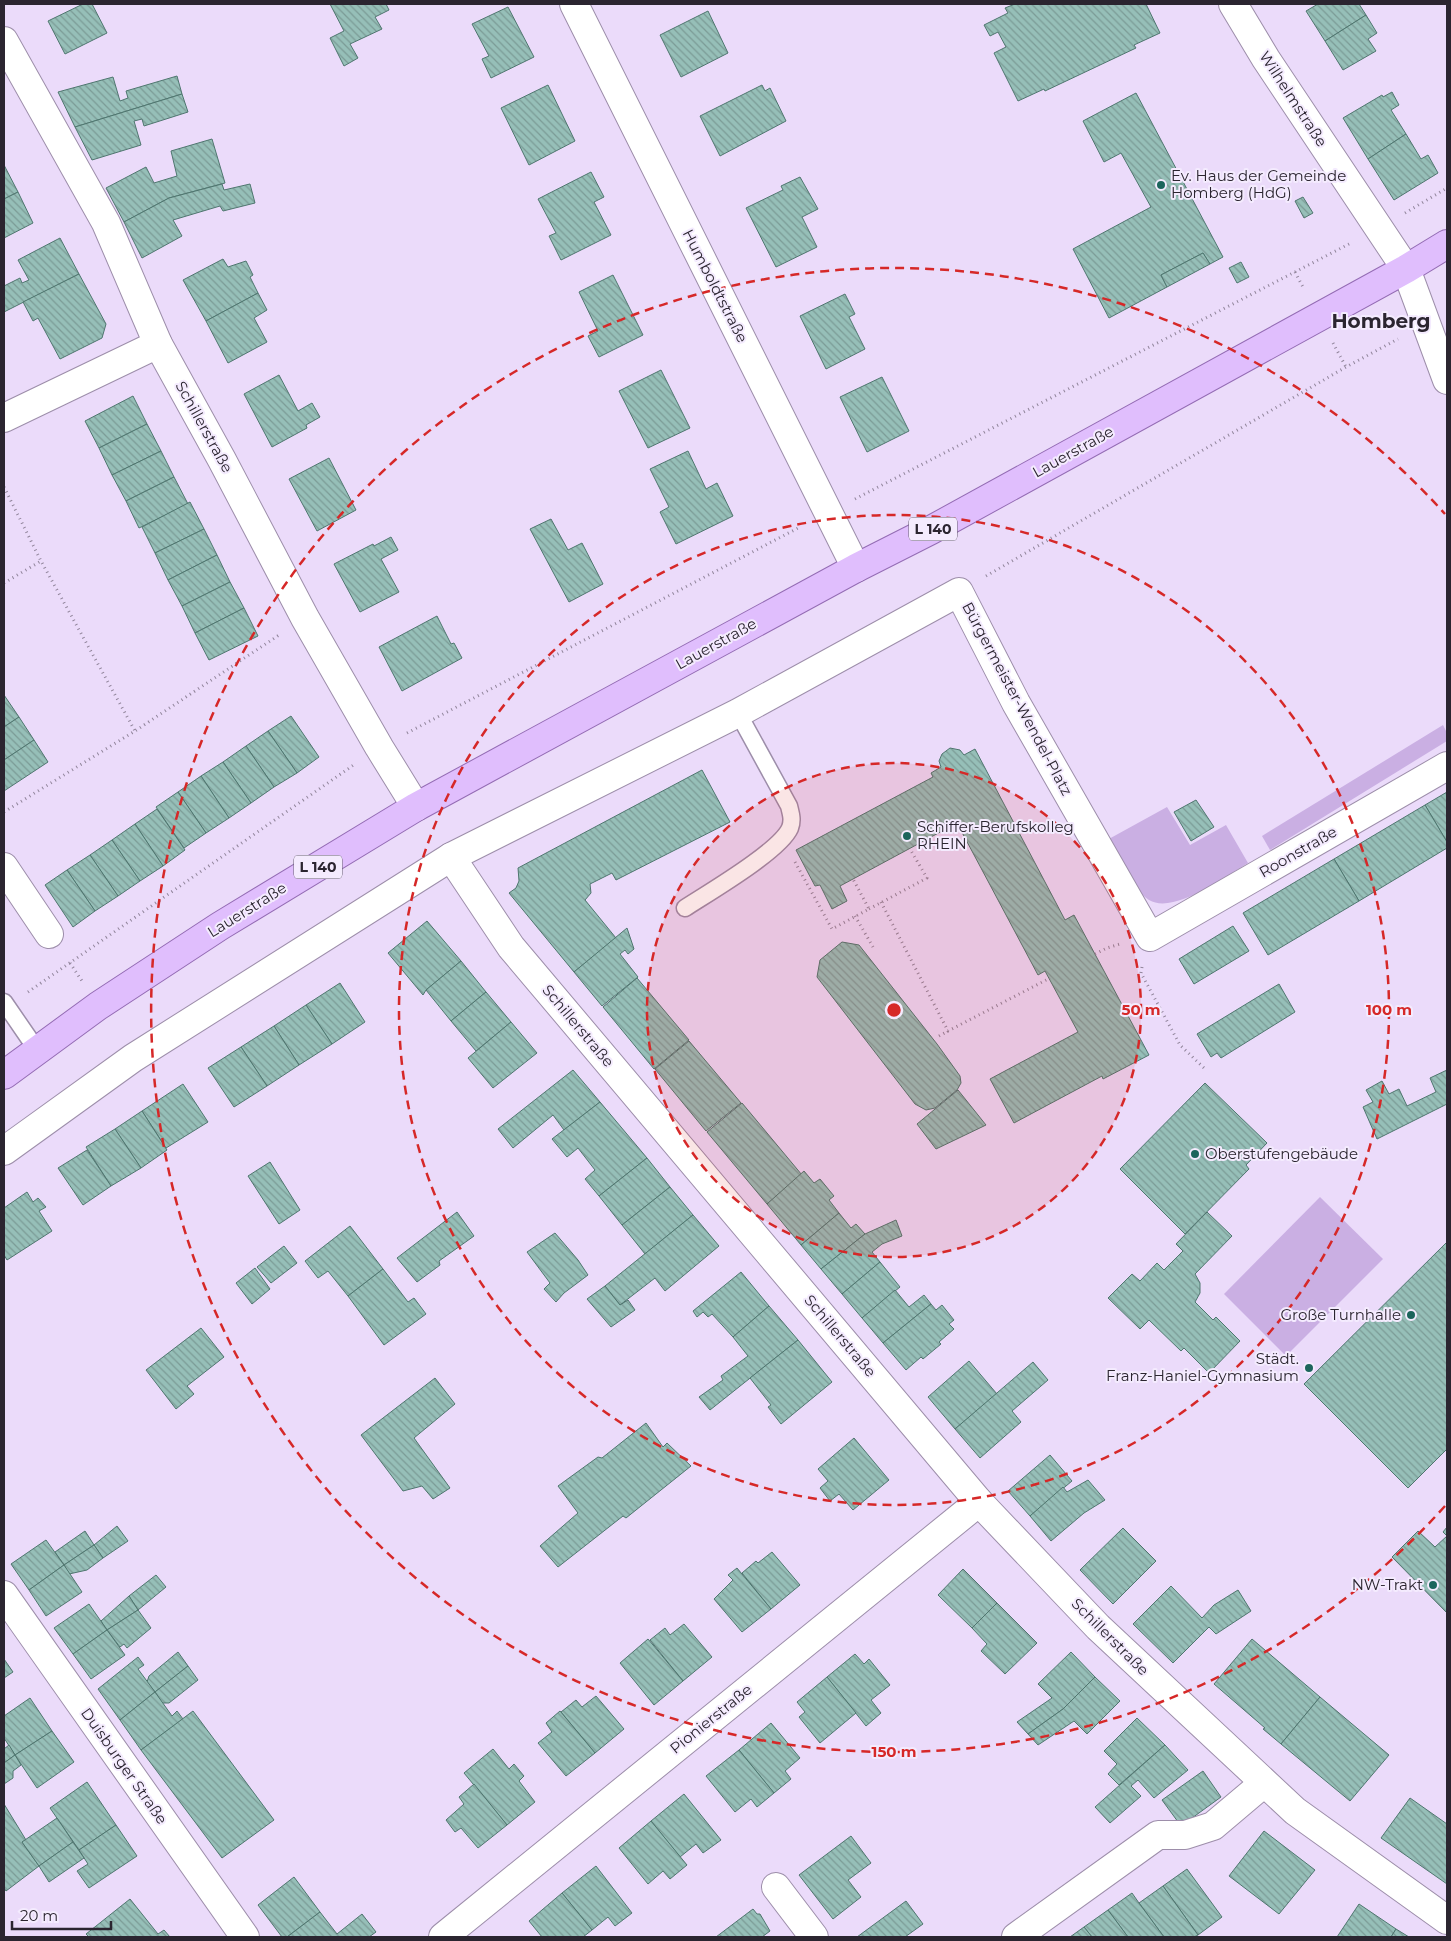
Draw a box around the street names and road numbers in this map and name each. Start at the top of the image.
street label: Wilhelmstraße [1255,47,1331,150]
street label: Humboldtstraße [679,226,752,346]
street label: Schillerstraße [172,378,237,476]
street label: Lauerstraße [1029,422,1117,482]
road number: L 140 [909,518,957,540]
street label: Bürgermeister-Wendel-Platz [958,599,1077,799]
street label: Lauerstraße [672,614,760,674]
street label: Roonstraße [1256,822,1340,881]
road number: L 140 [294,856,342,879]
street label: Lauerstraße [204,878,290,941]
street label: Schillerstraße [538,981,618,1071]
street label: Schillerstraße [800,1291,880,1381]
street label: Schillerstraße [1068,1594,1153,1679]
street label: Pionierstraße [666,1680,756,1758]
street label: Duisburger Straße [77,1704,172,1828]

